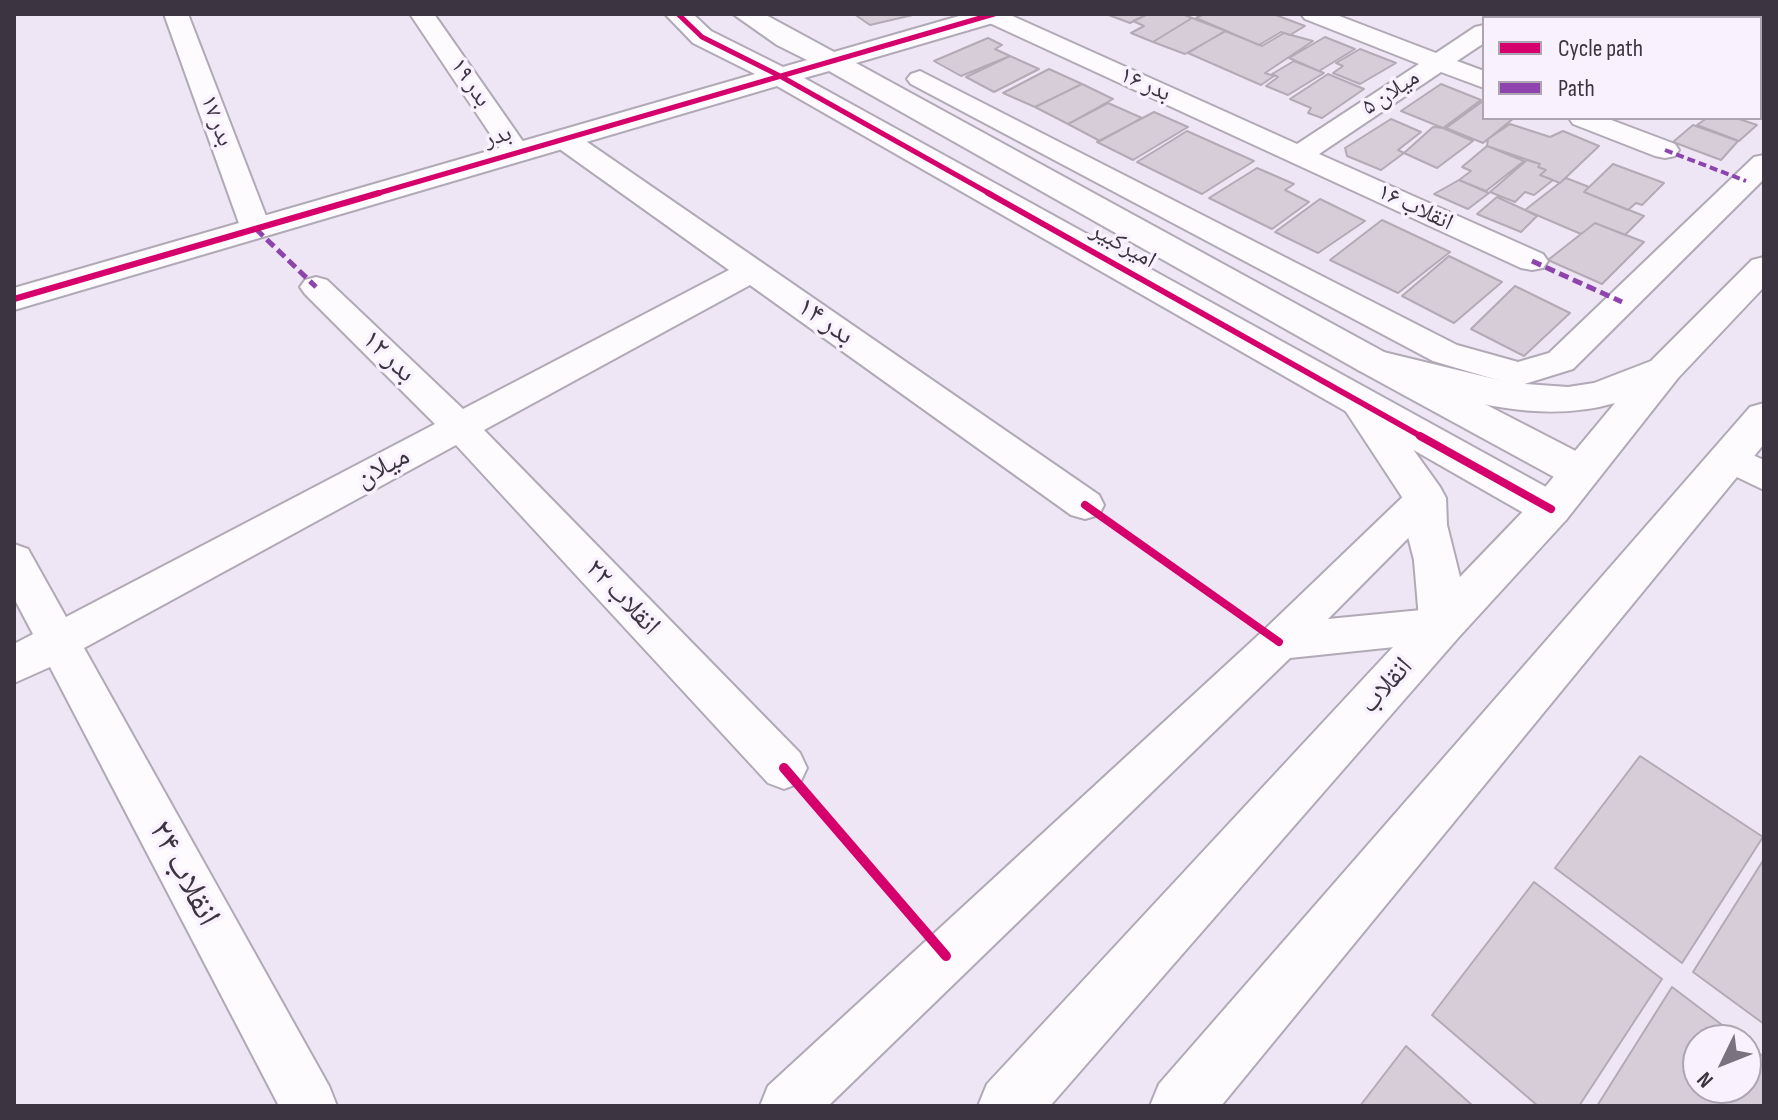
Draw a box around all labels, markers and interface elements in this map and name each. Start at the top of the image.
legend [1482,16,1762,120]
text: Cycle path [1558,34,1643,63]
street label: بدر ۱۹ [443,53,497,113]
street label: بدر ۱۶ [1115,61,1175,109]
street label: میلان ۵ [1357,64,1425,122]
text: Path [1558,74,1595,103]
street label: بدر ۱۷ [193,91,239,151]
street label: بدر [481,119,515,155]
street label: انقلاب ۱۶ [1373,178,1457,238]
street label: امیرکبیر [1085,216,1161,276]
street label: بدر ۱۴ [790,291,860,353]
street label: بدر ۱۲ [354,324,422,390]
street label: میلان [350,440,416,496]
street label: انقلاب ۲۲ [577,553,667,643]
street label: انقلاب [1353,651,1421,721]
street label: انقلاب ۲۴ [138,814,228,934]
north arrow [1682,1024,1762,1104]
text: N [1692,1066,1719,1093]

